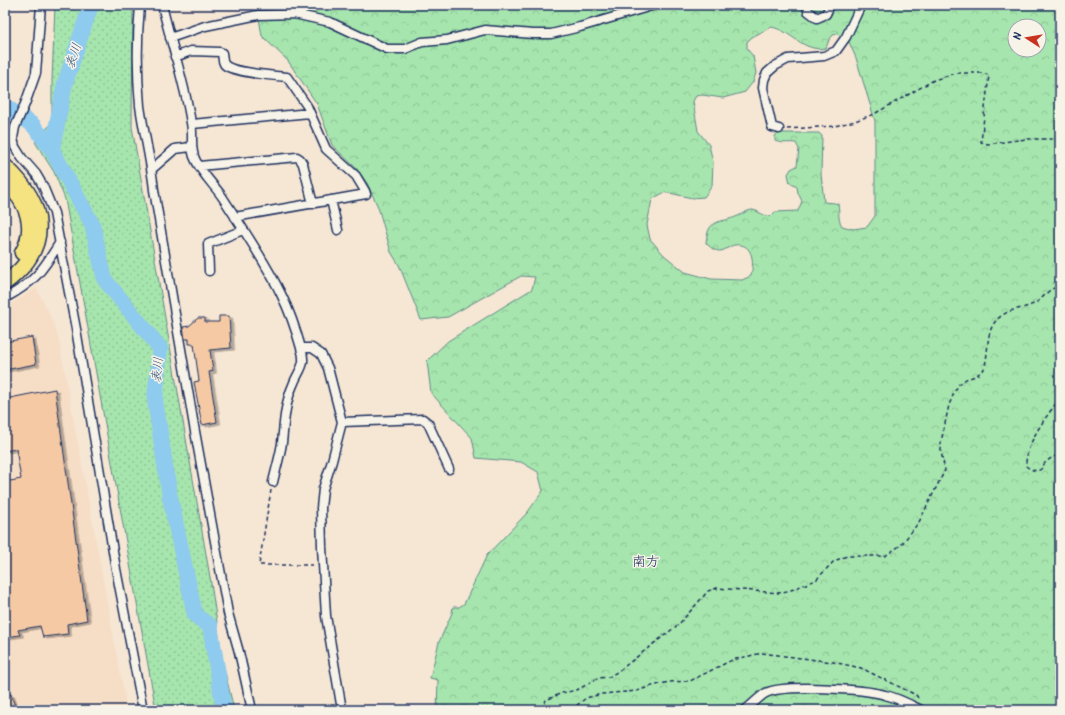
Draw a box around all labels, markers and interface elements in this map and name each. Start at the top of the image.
north arrow [1007,18,1047,58]
text: N [1009,31,1028,41]
water label: 表川 [60,40,88,72]
water label: 表川 [146,356,170,384]
district label: 南方 [632,551,660,573]

